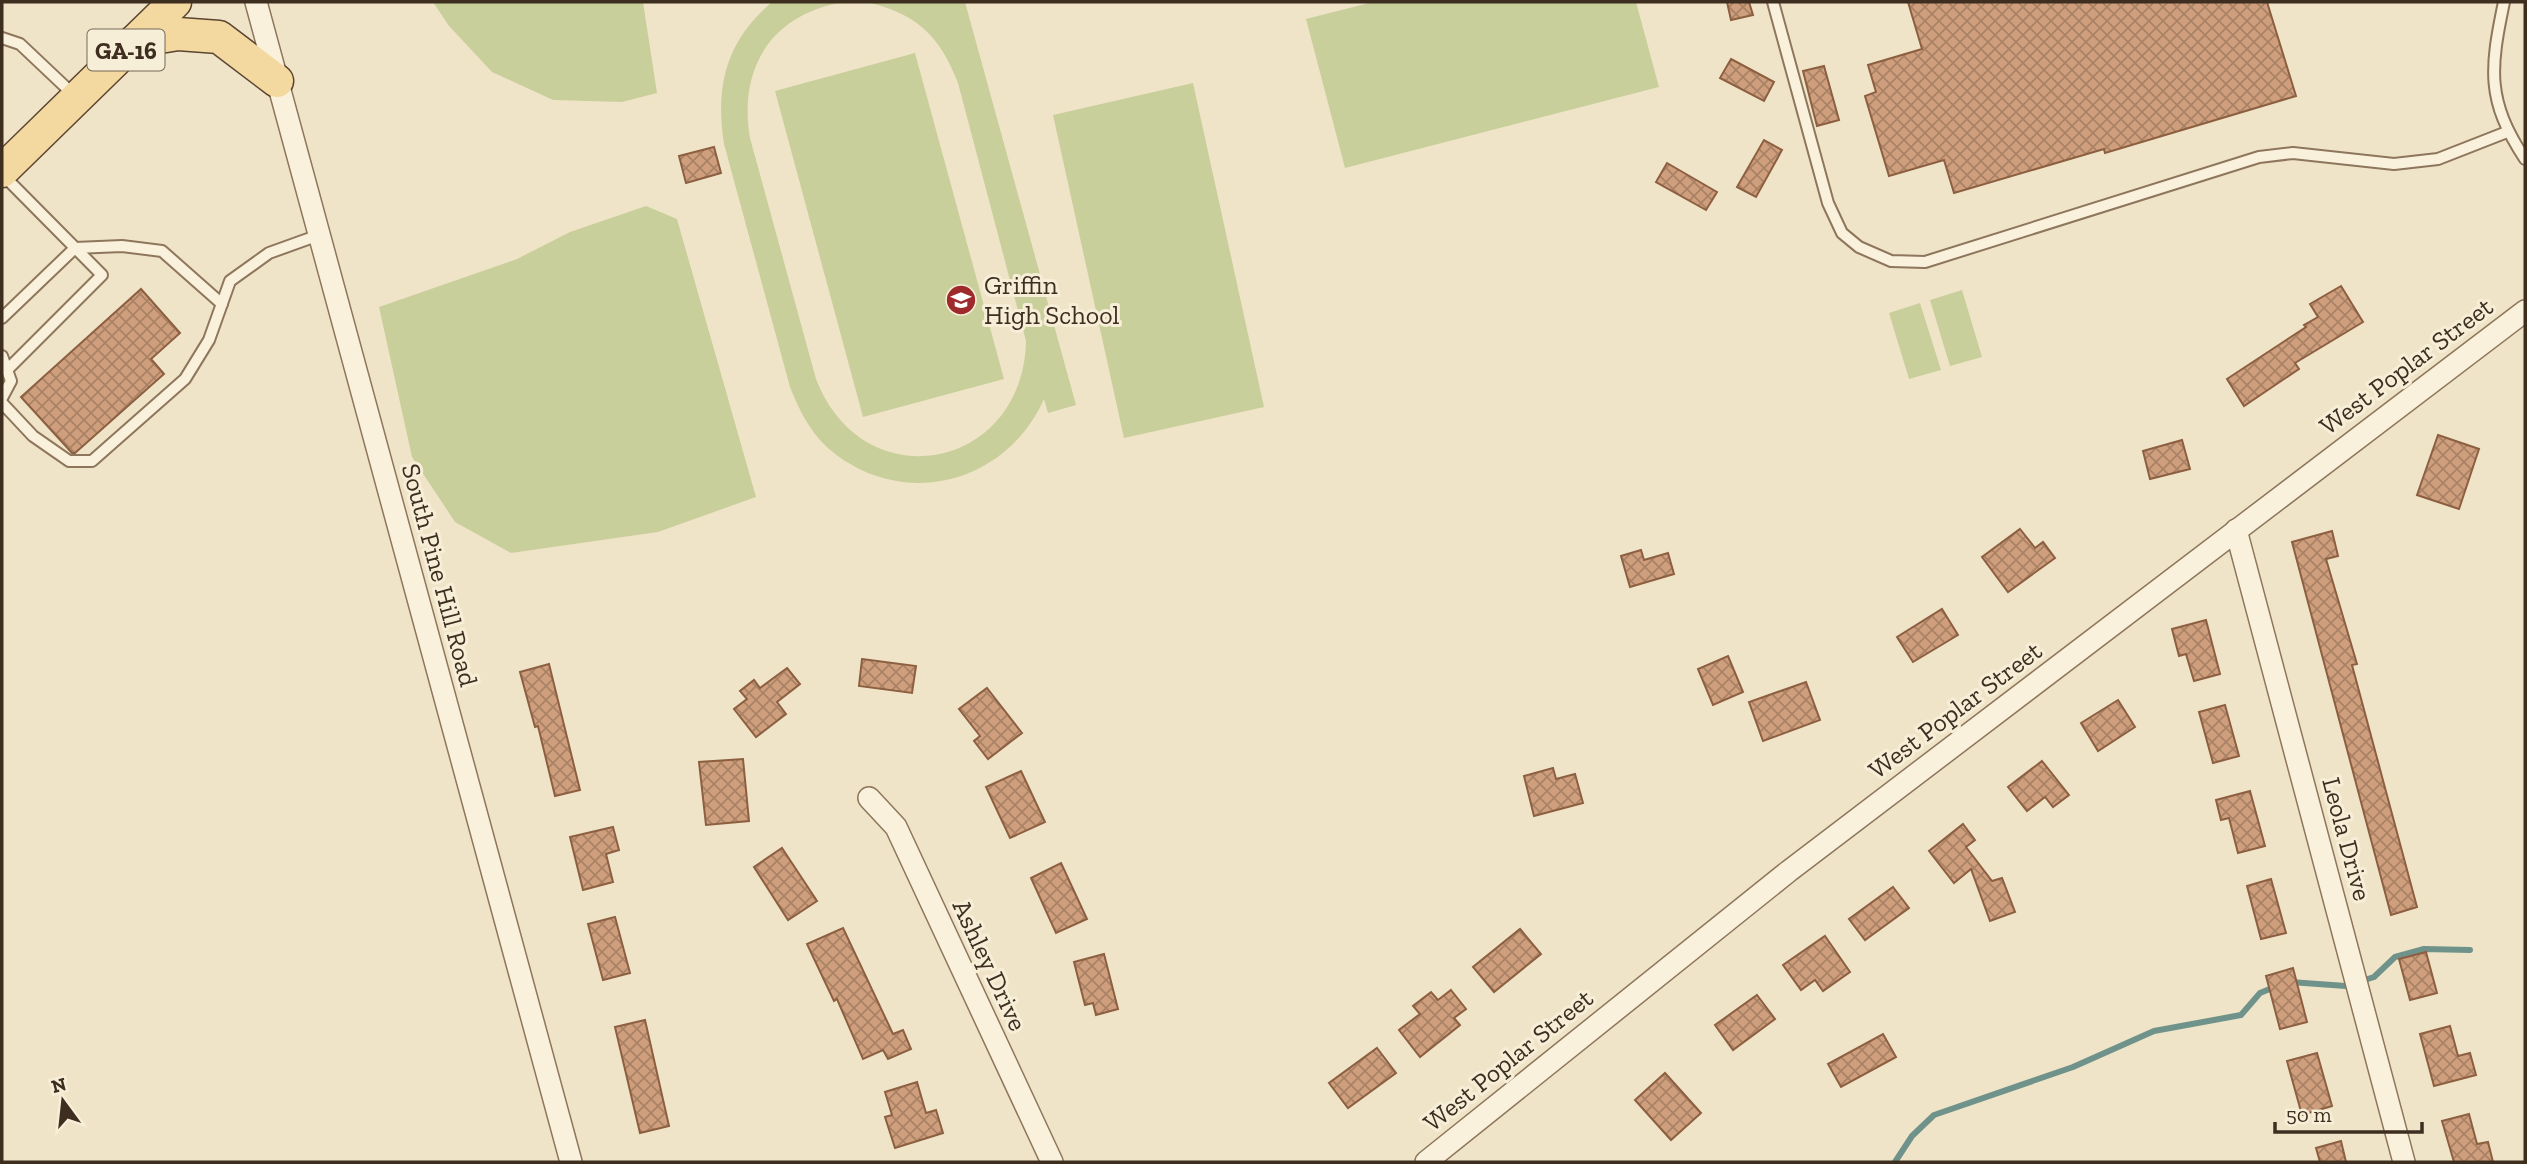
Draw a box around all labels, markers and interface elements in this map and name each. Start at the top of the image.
road number: GA-16 [88,30,164,70]
place label: Griffin High School [984,269,1119,331]
school or university icon: Griffin High School [944,283,978,317]
street label: West Poplar Street [2313,290,2499,442]
street label: South Pine Hill Road [395,460,485,690]
street label: West Poplar Street [1862,634,2048,786]
street label: Leola Drive [2315,774,2379,904]
street label: Ashley Drive [946,894,1034,1036]
street label: West Poplar Street [1417,982,1599,1138]
north arrow [28,1066,98,1136]
text: N [49,1072,69,1098]
scale bar [2275,1090,2422,1134]
text: 50 m [2286,1102,2332,1127]

